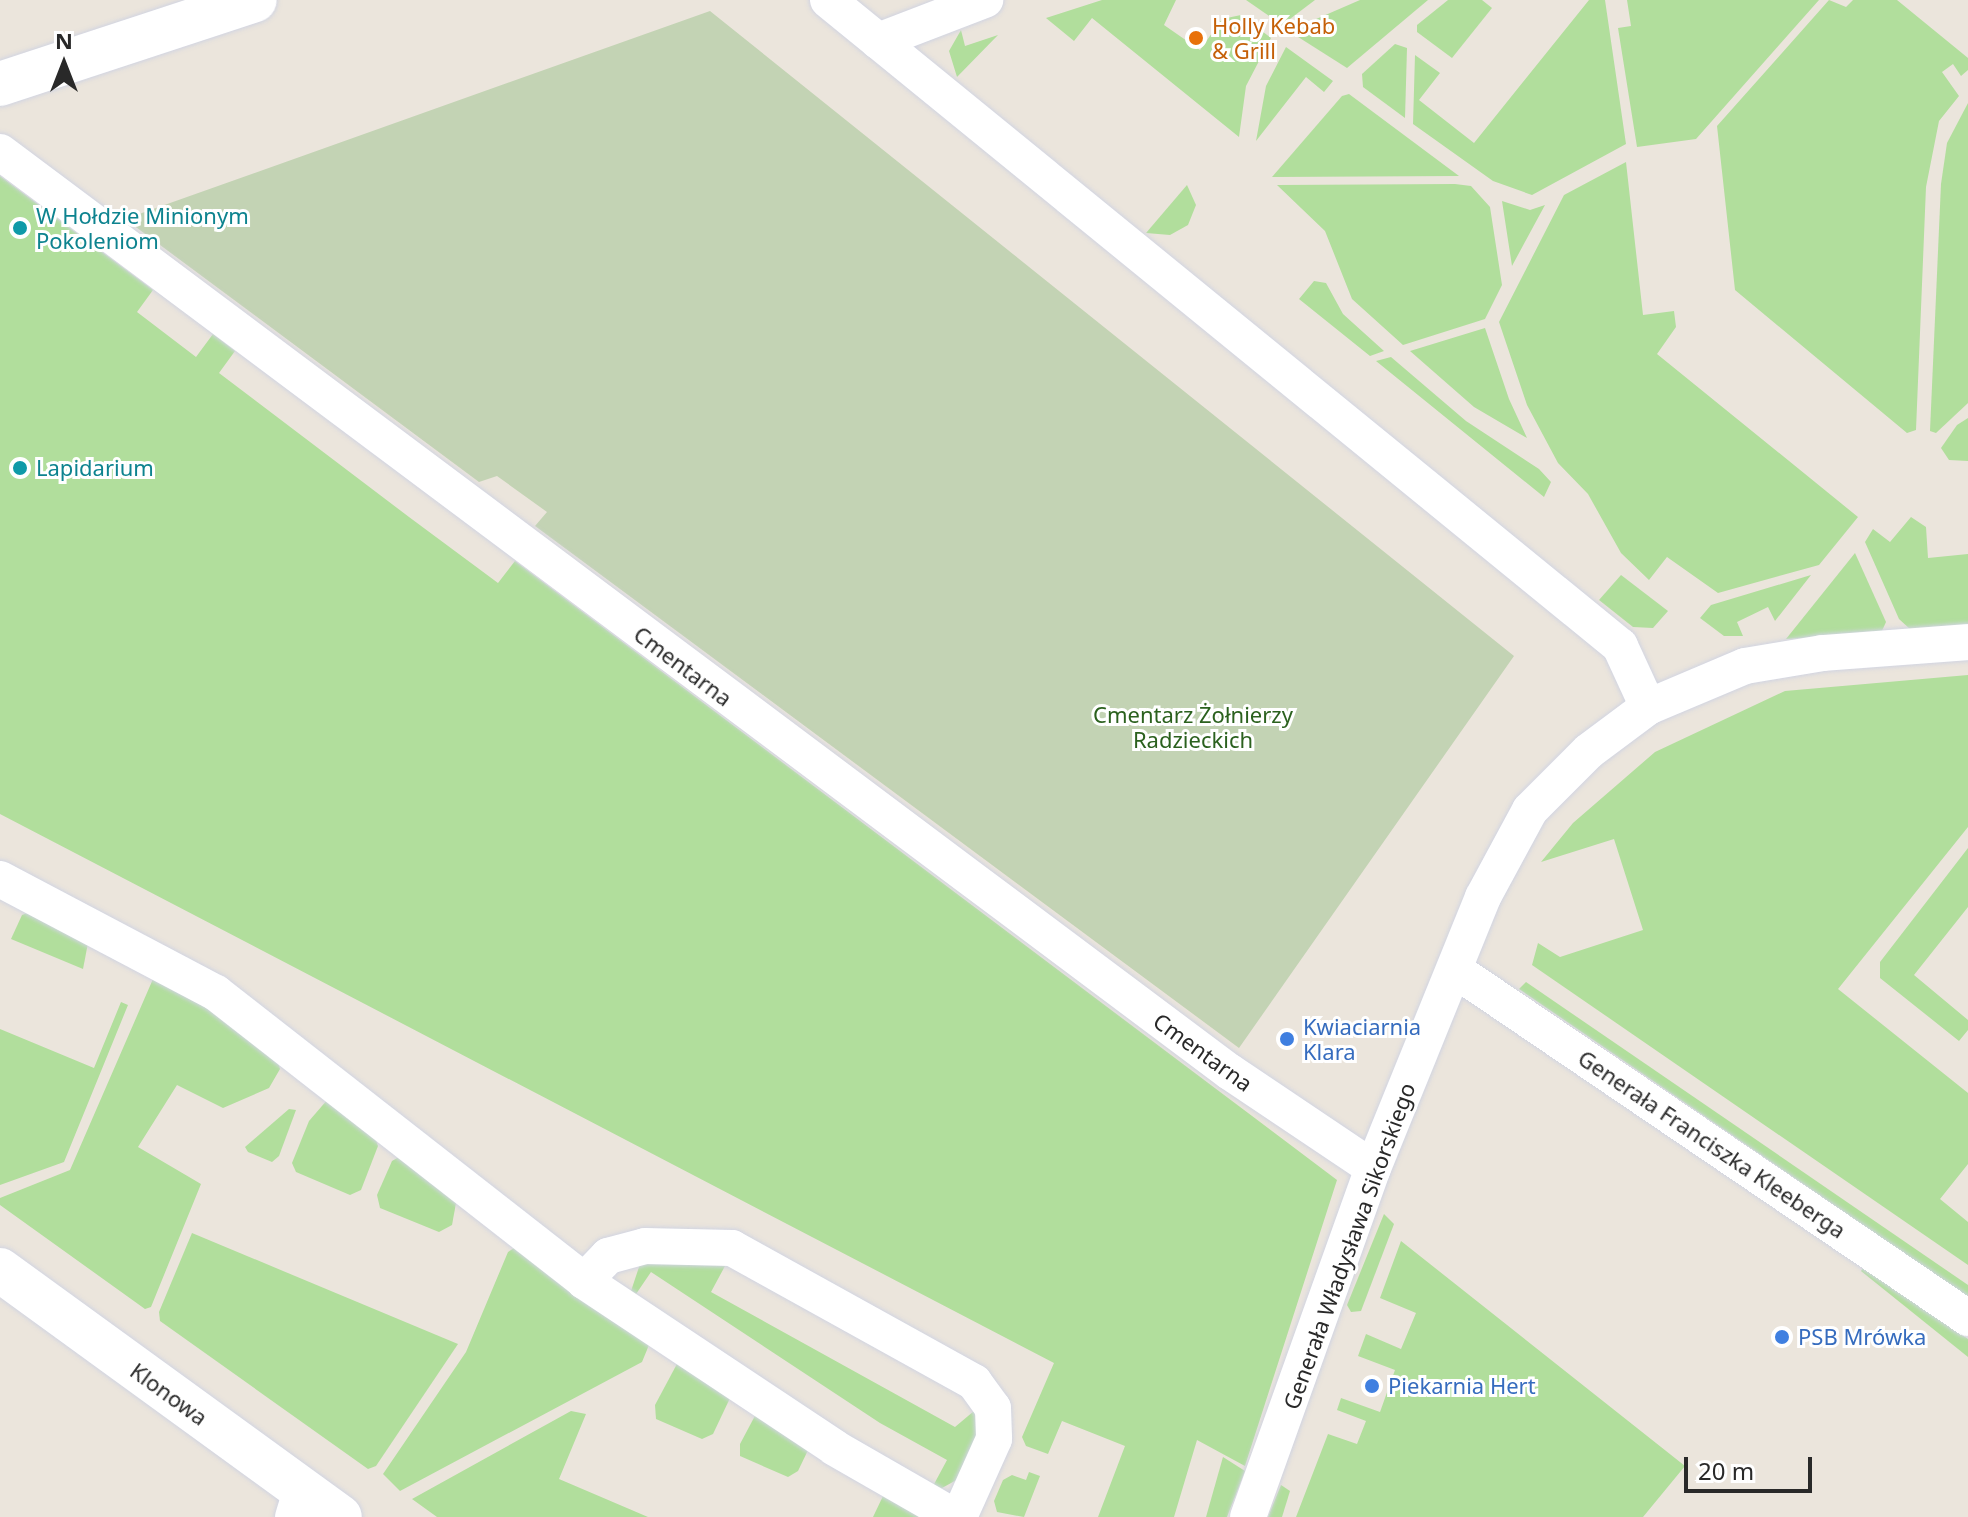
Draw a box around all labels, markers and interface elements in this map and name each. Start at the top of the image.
place label: Holly Kebab & Grill [1212,12,1335,64]
north arrow [24,24,104,104]
text: N [55,25,73,55]
marker: Holly Kebab & Grill [1187,29,1205,47]
place label: W Hołdzie Minionym Pokoleniom [36,202,249,254]
marker: W Hołdzie Minionym Pokoleniom [11,219,29,237]
place label: Lapidarium [36,455,154,481]
marker: Lapidarium [11,459,29,477]
street label: Cmentarna [629,621,737,711]
park label: Cmentarz Żołnierzy Radzieckich [1093,701,1293,752]
street label: Cmentarna [1148,1007,1258,1097]
place label: Kwiaciarnia Klara [1303,1013,1421,1064]
marker: Kwiaciarnia Klara [1278,1030,1296,1048]
street label: Generała Franciszka Kleeberga [1573,1044,1851,1244]
street label: Generała Władysława Sikorskiego [1278,1079,1420,1413]
place label: PSB Mrówka [1798,1324,1926,1350]
marker: PSB Mrówka [1773,1328,1791,1346]
street label: Klonowa [125,1357,213,1431]
place label: Piekarnia Hert [1388,1373,1536,1399]
marker: Piekarnia Hert [1363,1377,1381,1395]
scale bar [1688,1441,1816,1491]
text: 20 m [1698,1454,1754,1487]

